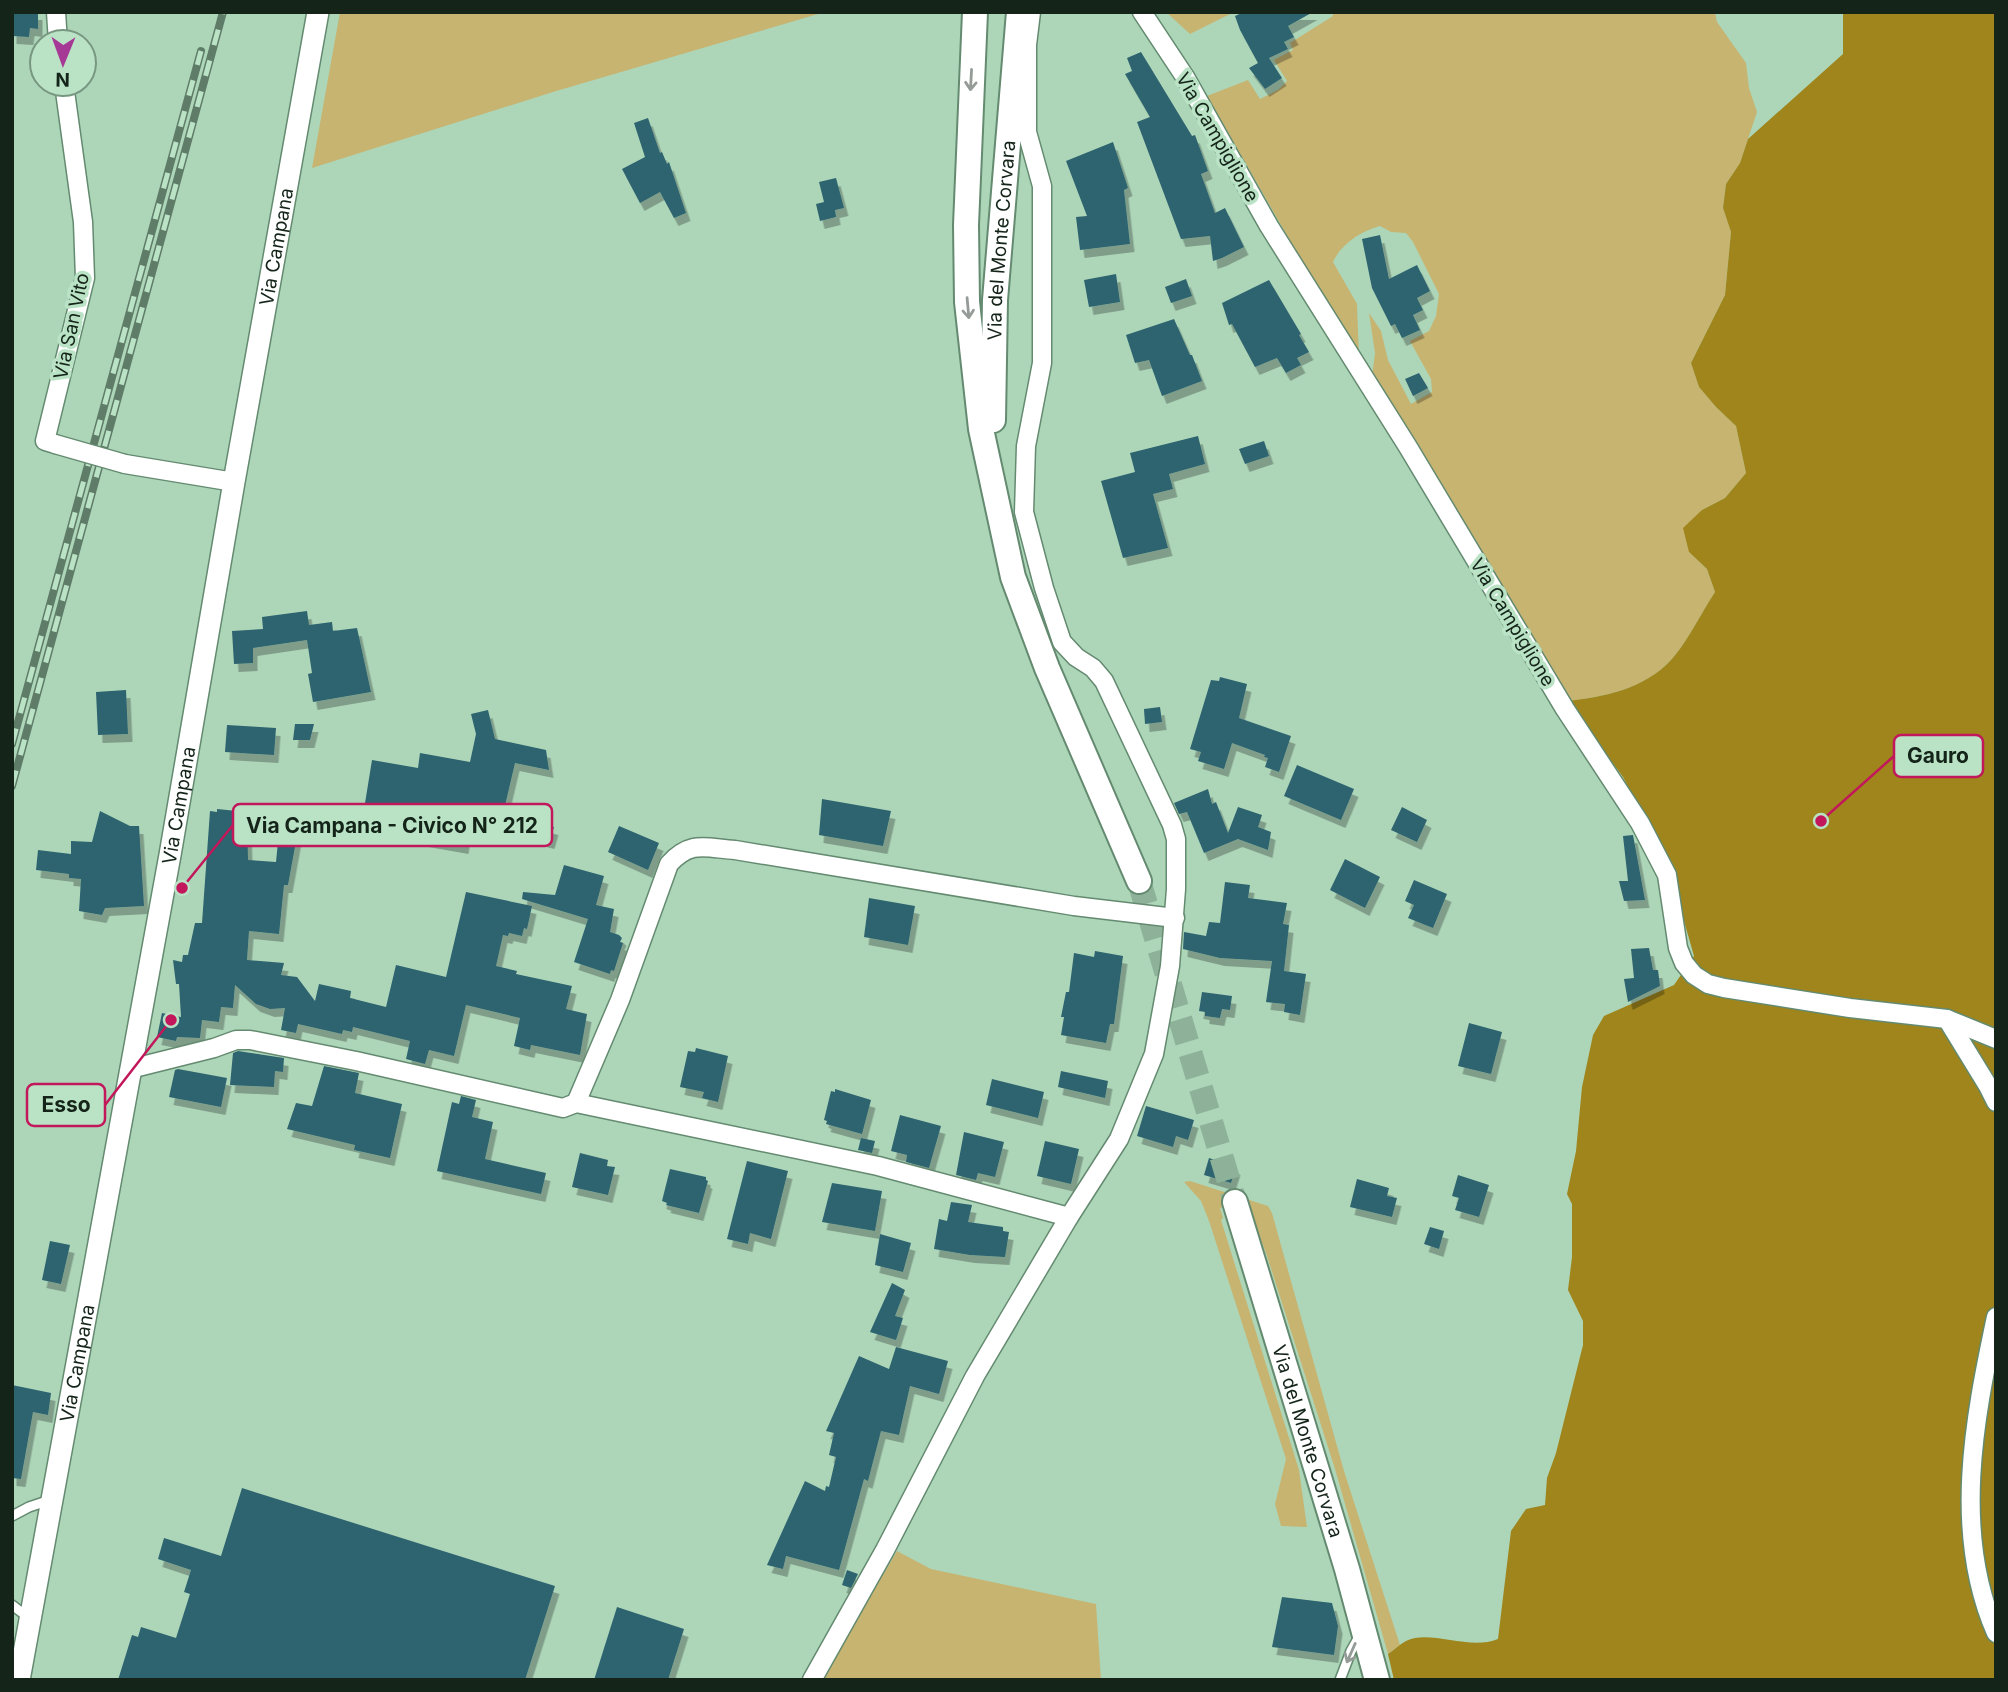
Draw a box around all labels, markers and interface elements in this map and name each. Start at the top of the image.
north arrow [28,28,98,98]
text: N [55,68,70,91]
street label: Via Campiglione [1171,68,1264,206]
one-way arrow [965,69,978,92]
street label: Via del Monte Corvara [983,139,1020,340]
street label: Via Campana [255,186,298,308]
street label: Via San Vito [49,271,94,381]
one-way arrow [962,296,975,319]
street label: Via Campiglione [1465,554,1560,691]
callout: Gauro [1894,735,1983,777]
text: Gauro [1907,743,1969,768]
street label: Via Campana [157,745,200,866]
callout: Via Campana - Civico N° 212 [233,804,552,846]
text: Via Campana - Civico N° 212 [246,813,538,838]
callout: Esso [27,1084,105,1126]
text: Esso [41,1092,91,1117]
street label: Via Campana [55,1303,100,1424]
street label: Via del Monte Corvara [1267,1342,1348,1541]
one-way arrow [1344,1642,1357,1663]

